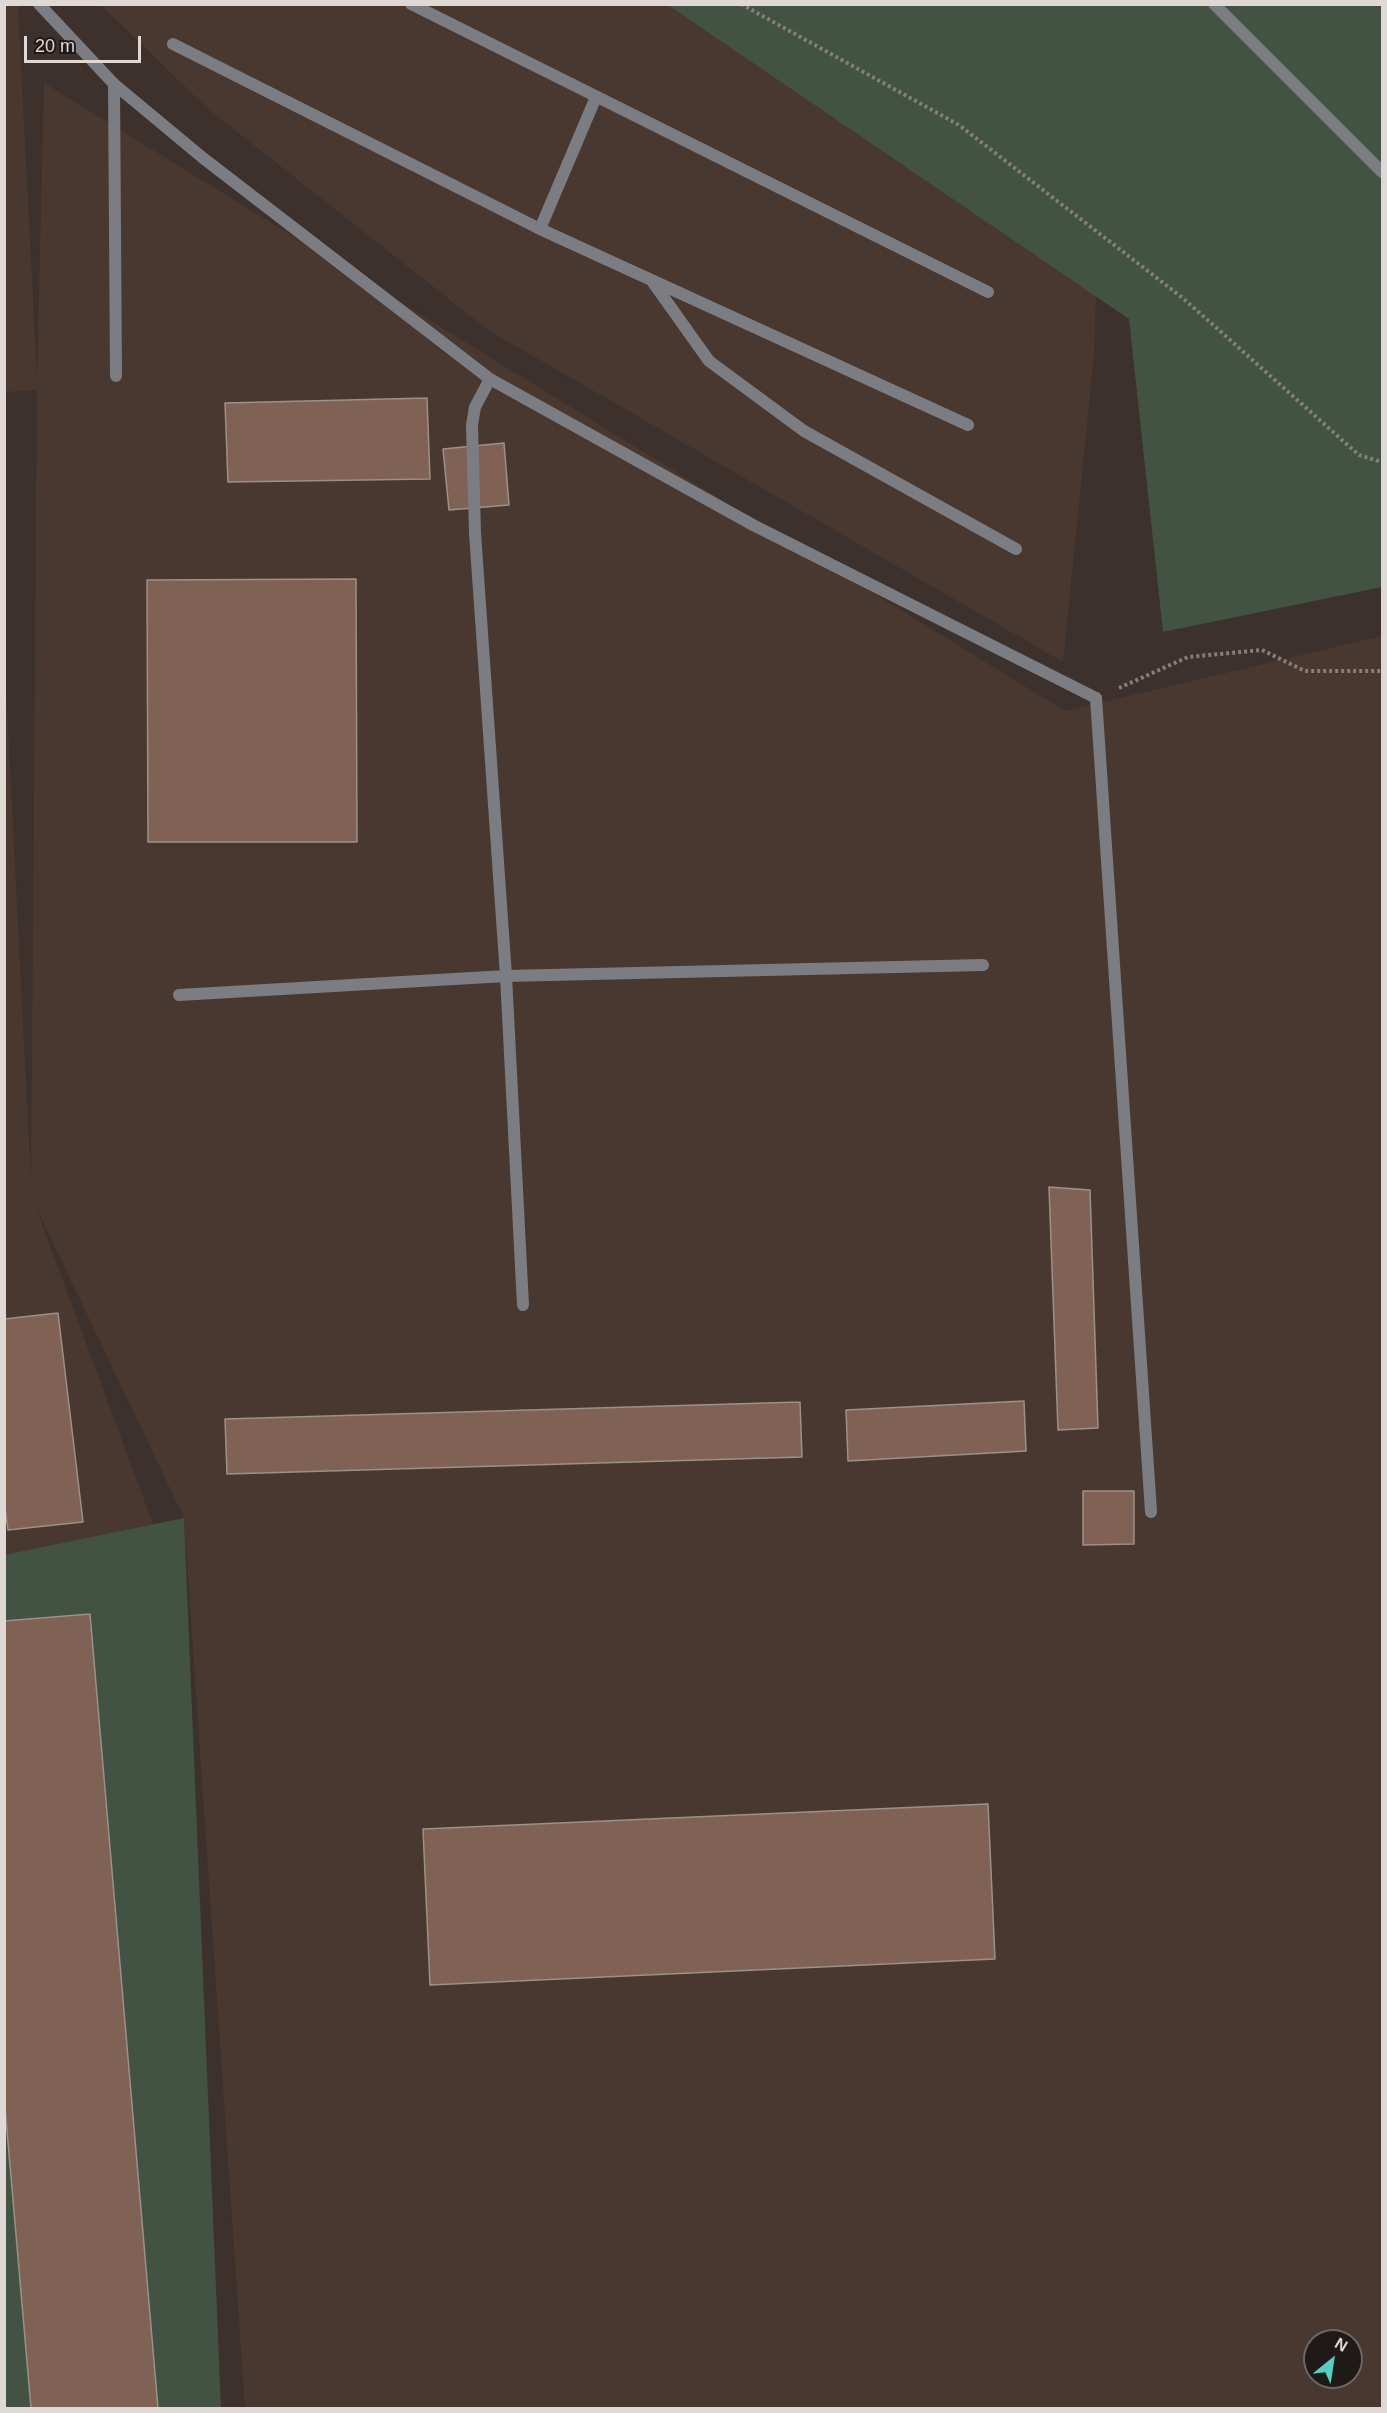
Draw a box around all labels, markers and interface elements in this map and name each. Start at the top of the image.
scale bar [27,24,144,62]
text: 20 m [35,36,75,56]
north arrow [1303,2329,1363,2389]
text: N [1332,2334,1351,2355]

